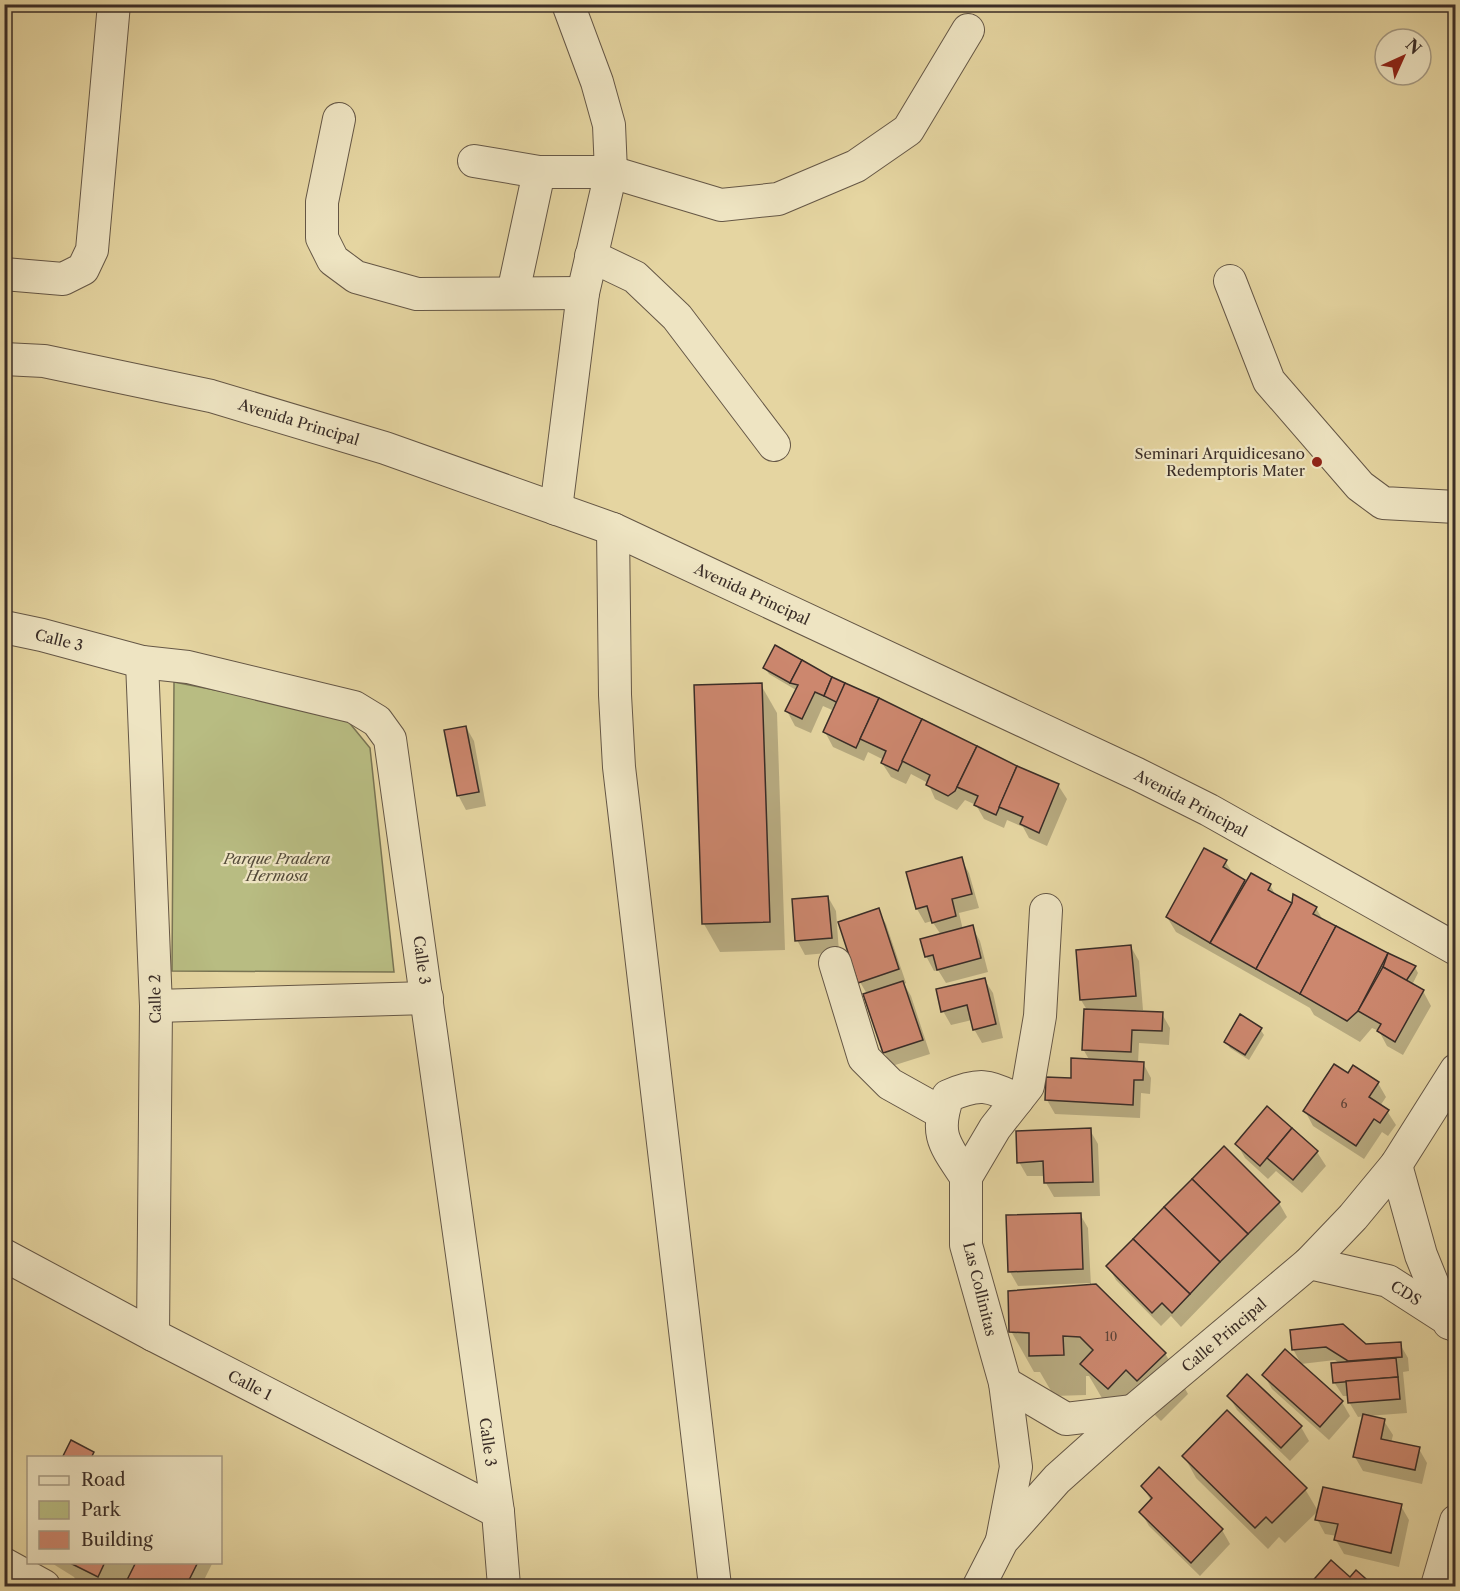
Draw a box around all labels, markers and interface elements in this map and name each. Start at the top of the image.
north arrow [1373,27,1433,87]
text: N [1402,34,1426,58]
street label: Avenida Principal [235,394,362,450]
place label: Seminari Arquidicesano Redemptoris Mater [1134,444,1306,480]
marker: Seminari Arquidicesano Redemptoris Mater [1310,455,1324,469]
street label: Avenida Principal [690,558,813,629]
street label: Calle 3 [33,625,85,655]
street label: Avenida Principal [1130,765,1251,841]
park label: Parque Pradera Hermosa [223,849,331,885]
street label: Calle 3 [409,934,435,986]
street label: Calle 2 [145,974,165,1024]
house number: 6 [1340,1096,1348,1111]
street label: Las Collinitas [959,1240,1001,1338]
street label: CDS [1387,1276,1425,1310]
street label: Calle Principal [1178,1294,1271,1376]
house number: 10 [1105,1329,1117,1344]
street label: Calle 1 [225,1366,276,1404]
street label: Calle 3 [475,1416,501,1468]
legend [27,1456,222,1564]
text: Road [81,1469,126,1491]
text: Park [81,1499,122,1521]
text: Building [81,1529,153,1551]

